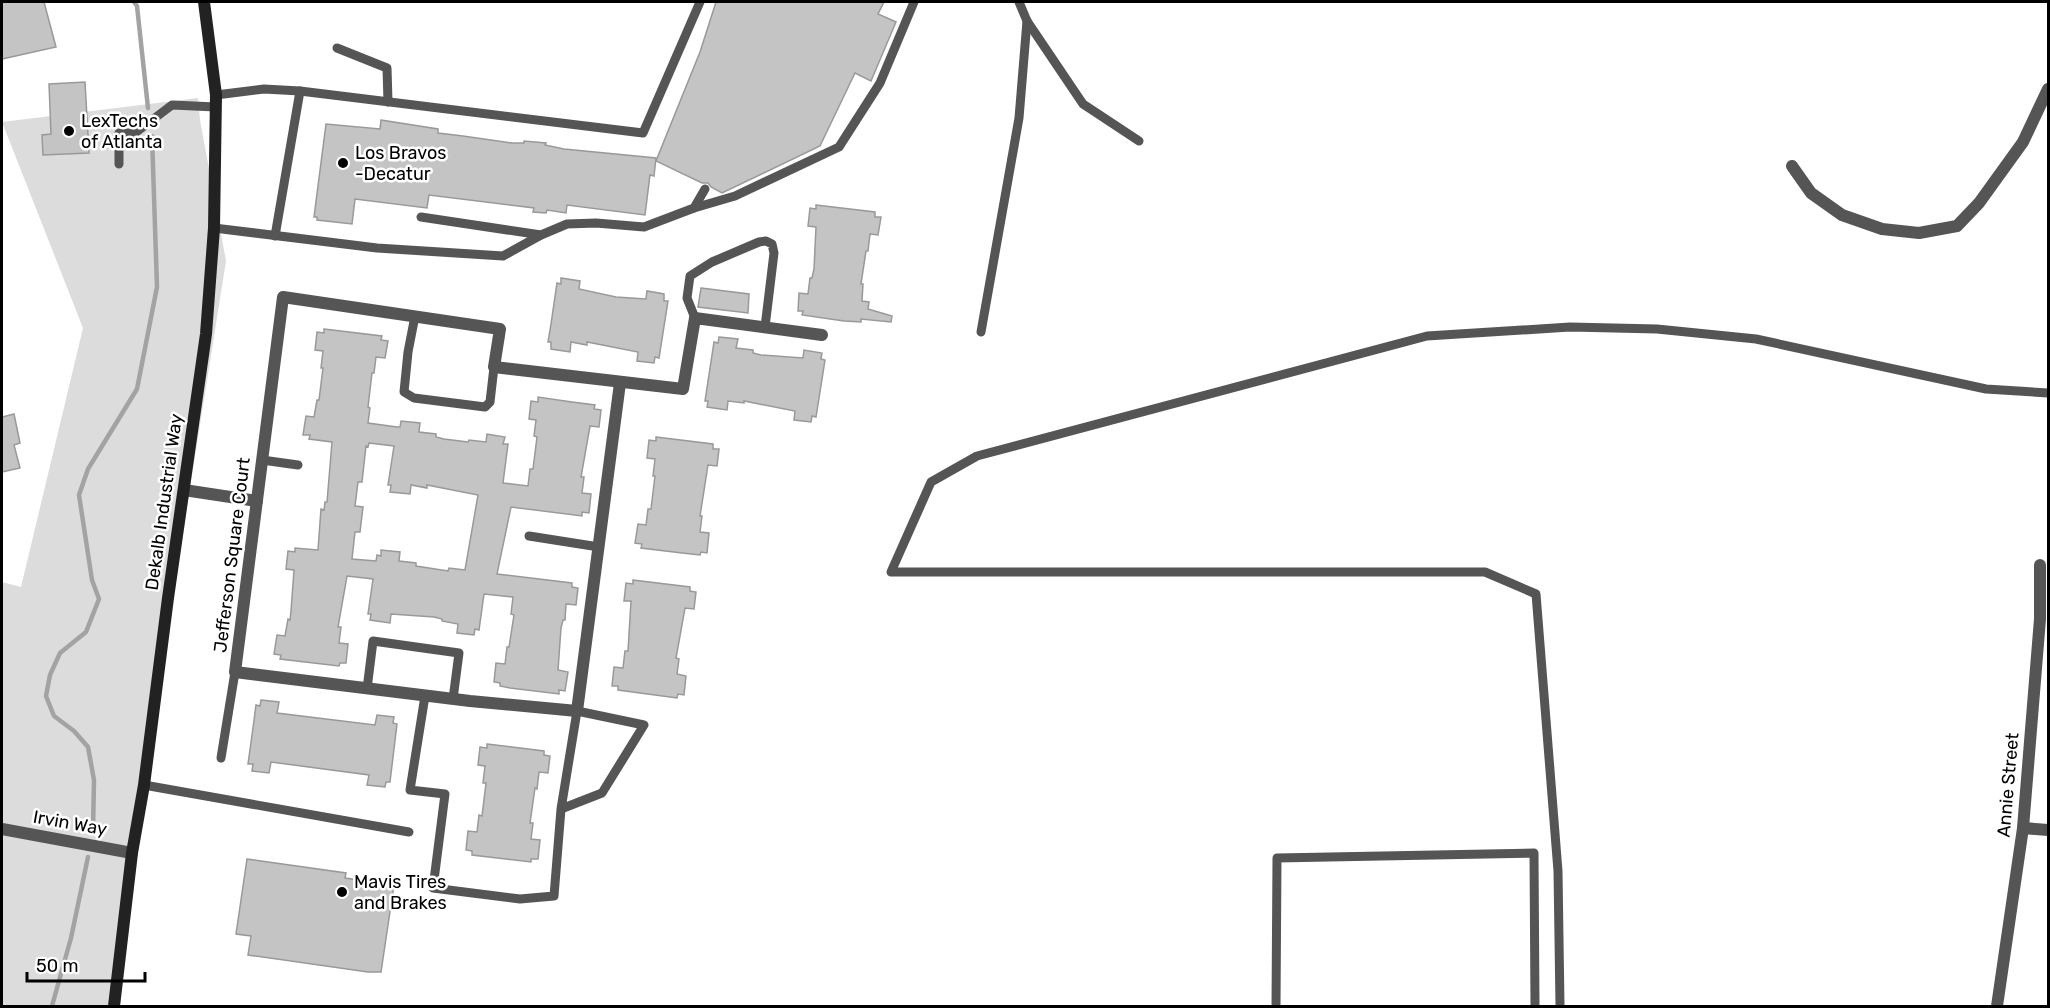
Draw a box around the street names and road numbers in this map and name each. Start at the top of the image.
street label: Dekalb Industrial Way [141,412,187,592]
street label: Jefferson Square Court [209,456,255,654]
street label: Annie Street [1992,732,2024,838]
street label: Irvin Way [31,806,109,840]

